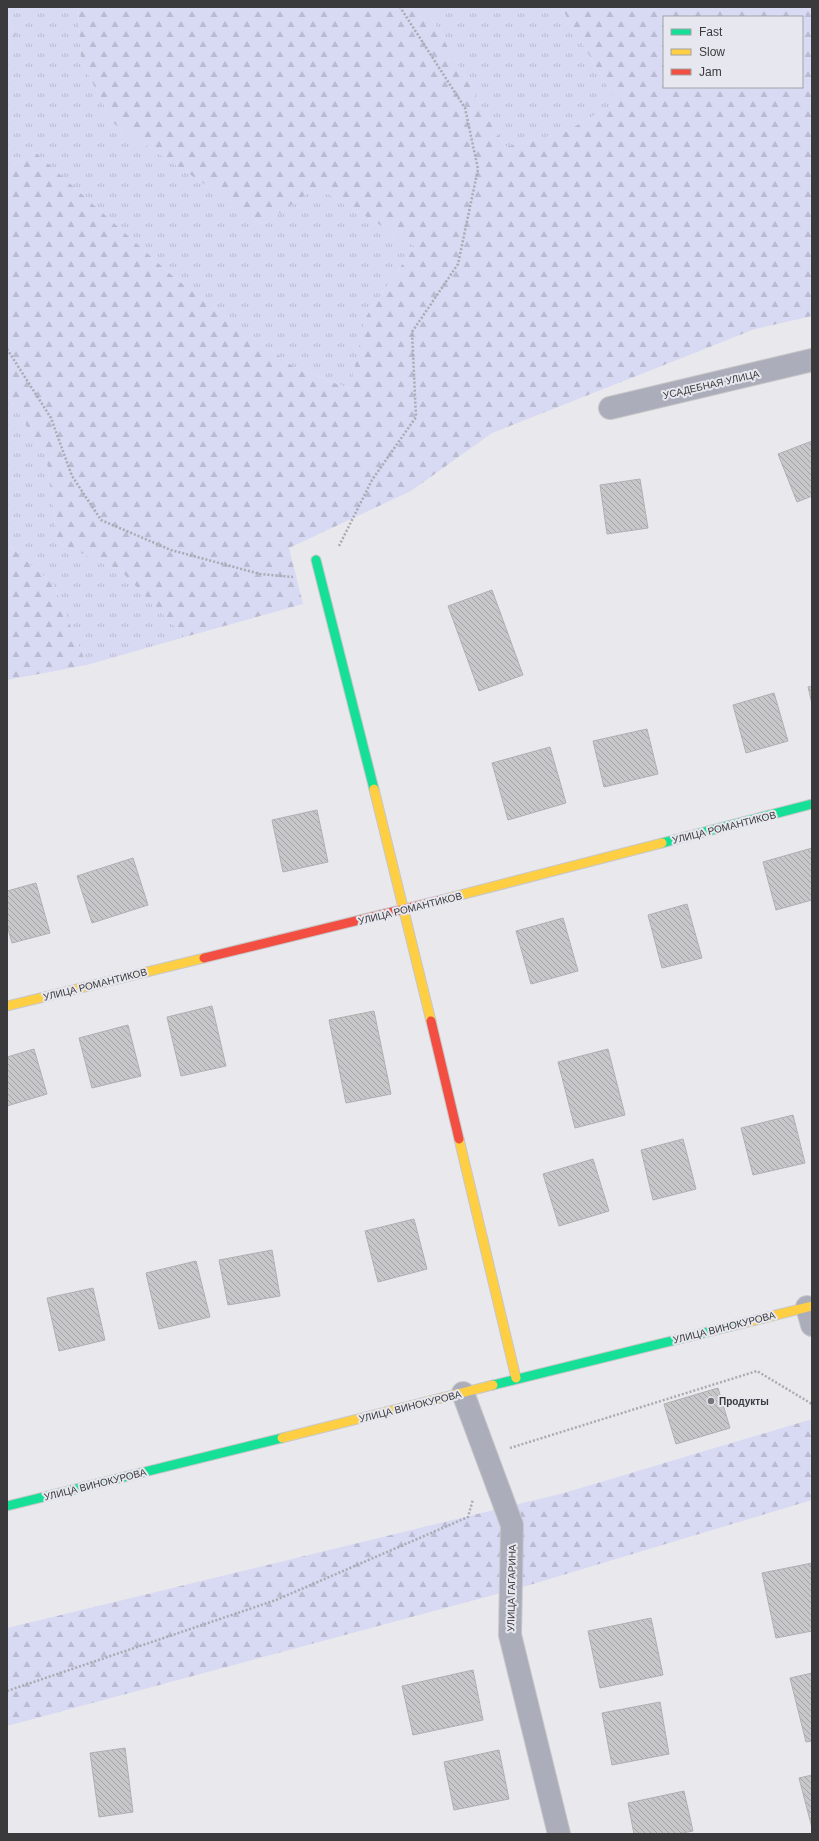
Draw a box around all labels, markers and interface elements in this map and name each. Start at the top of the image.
legend [663,16,803,88]
text: Fast [699,25,723,39]
text: Slow [699,45,725,59]
text: Jam [699,65,722,79]
street label: УСАДЕБНАЯ УЛИЦА [662,368,760,401]
street label: УЛИЦА РОМАНТИКОВ [671,809,777,846]
street label: УЛИЦА РОМАНТИКОВ [357,890,463,927]
street label: УЛИЦА РОМАНТИКОВ [42,966,148,1003]
street label: УЛИЦА ВИНОКУРОВА [672,1309,777,1346]
street label: УЛИЦА ВИНОКУРОВА [358,1388,463,1425]
marker: Продукты [706,1396,716,1406]
place label: Продукты [719,1396,769,1407]
street label: УЛИЦА ВИНОКУРОВА [43,1466,148,1503]
street label: УЛИЦА ГАГАРИНА [505,1544,518,1632]

